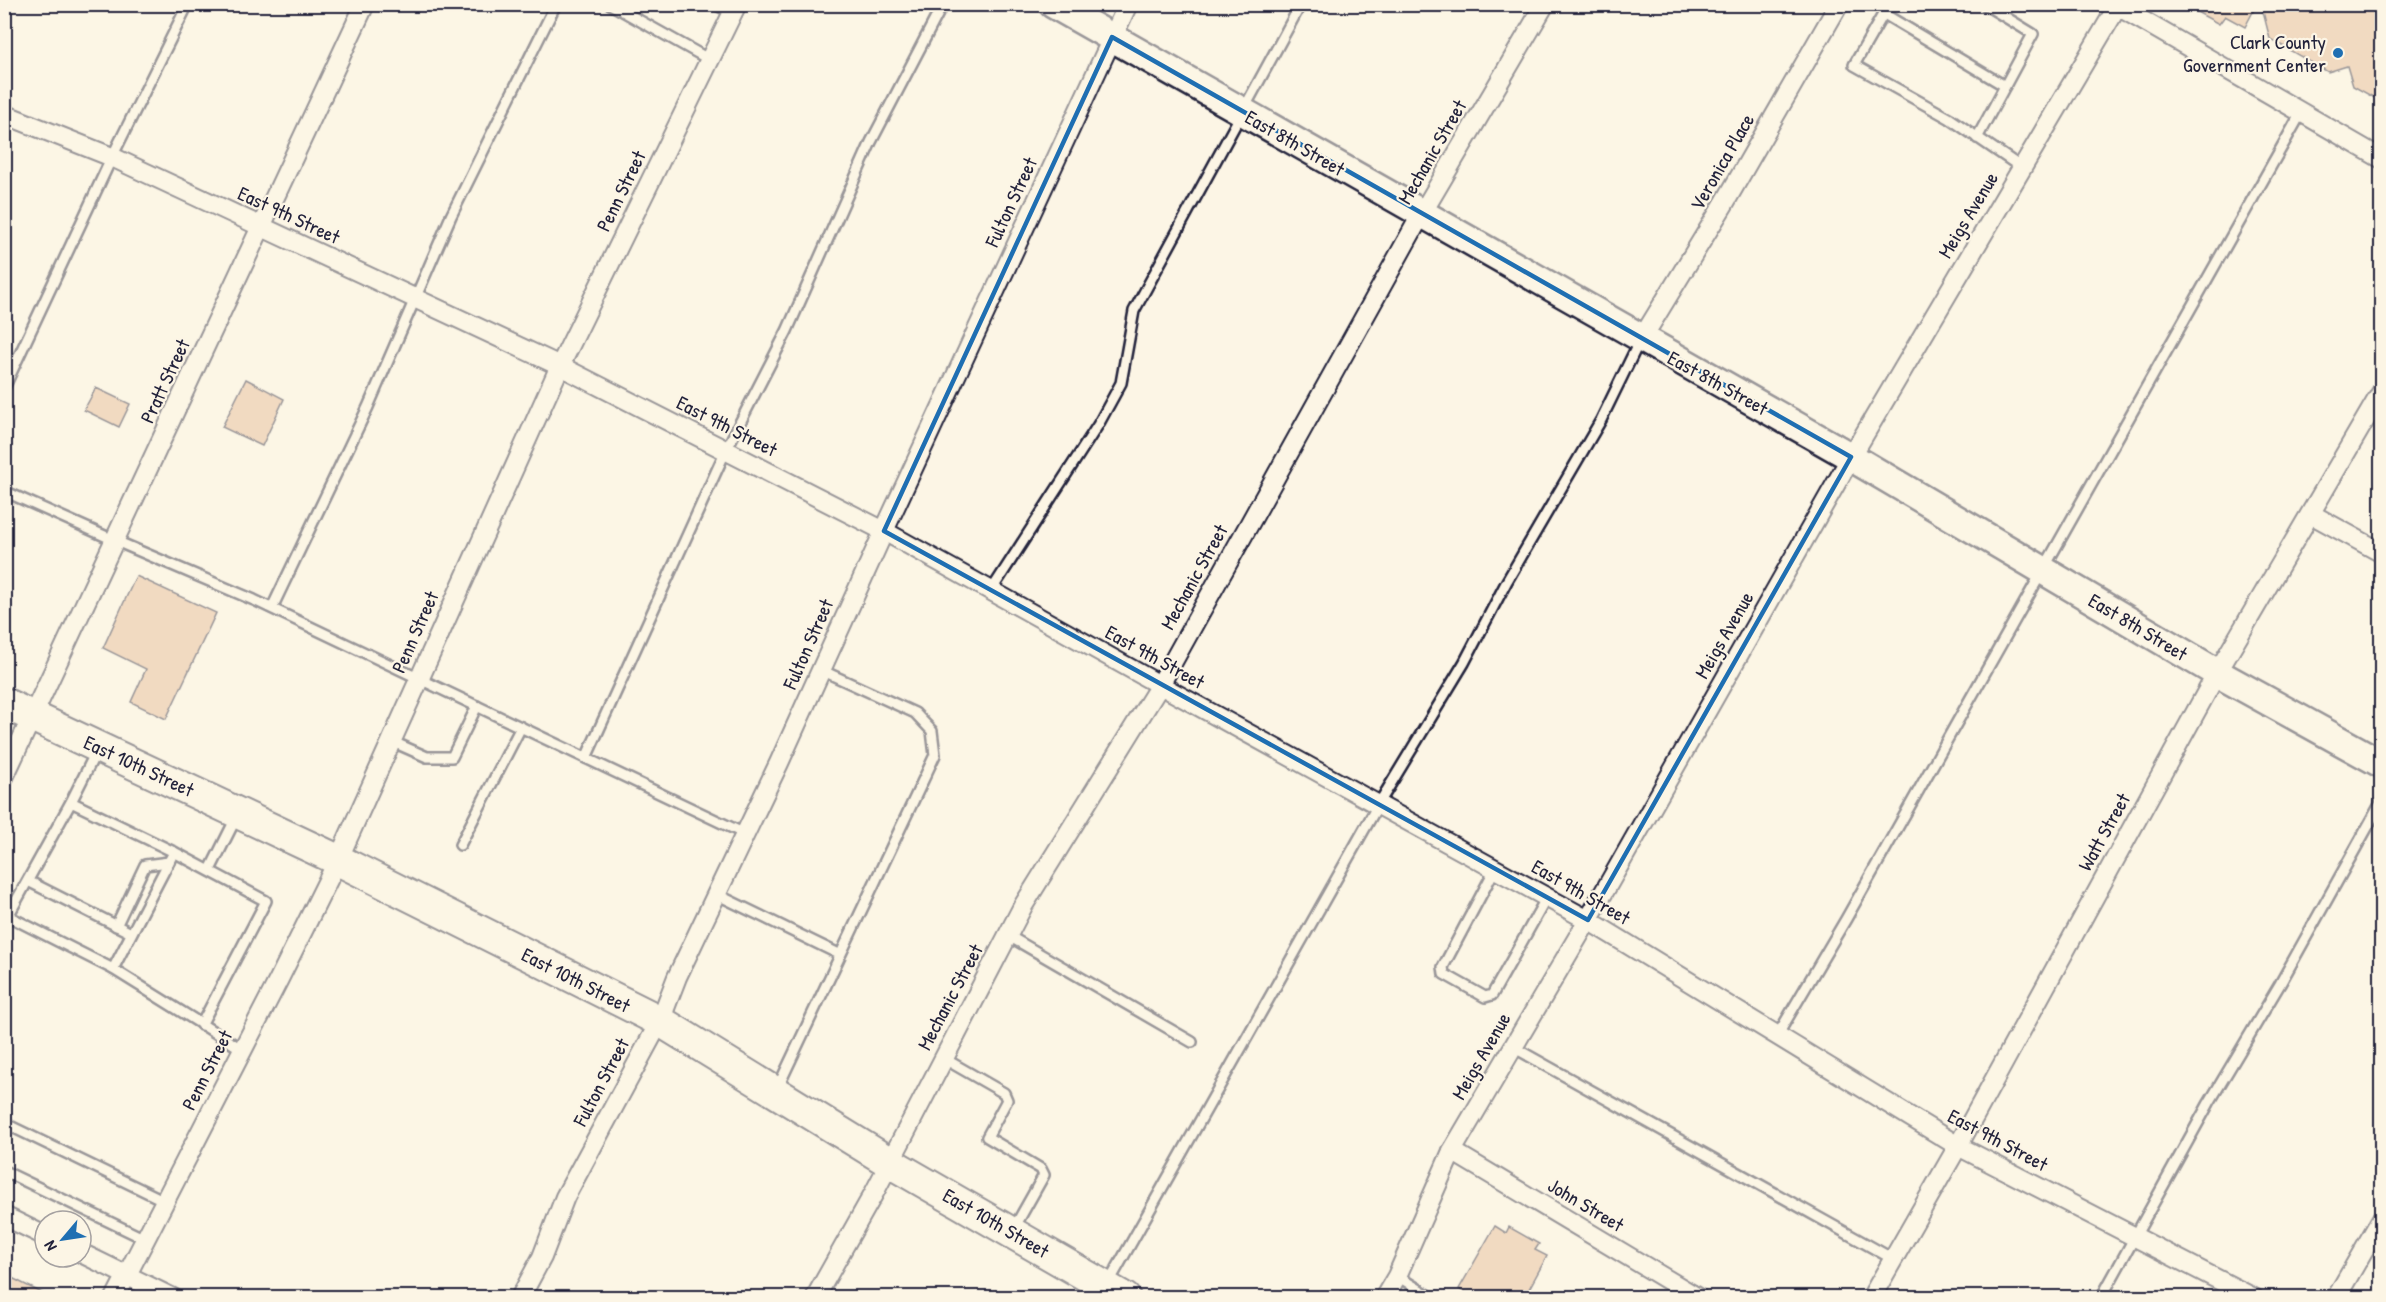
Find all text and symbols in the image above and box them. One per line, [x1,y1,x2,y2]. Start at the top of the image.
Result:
place label: Clark County Government Center [2183,28,2326,78]
marker: Clark County Government Center [2331,46,2345,60]
street label: Mechanic Street [1391,94,1473,209]
street label: East 8th Street [1240,103,1351,183]
street label: Veronica Place [1683,109,1760,215]
street label: Penn Street [589,145,652,236]
street label: Fulton Street [978,152,1044,252]
street label: Meigs Avenue [1931,167,2004,263]
street label: East 9th Street [234,179,346,250]
street label: Pratt Street [133,333,196,427]
street label: East 8th Street [1663,344,1774,422]
street label: East 9th Street [672,389,783,463]
street label: Mechanic Street [1154,518,1234,634]
street label: Penn Street [385,586,445,677]
street label: Meigs Avenue [1688,586,1759,683]
street label: East 8th Street [2084,586,2194,667]
street label: Fulton Street [775,593,840,694]
street label: East 9th Street [1101,618,1211,695]
street label: East 10th Street [80,728,200,803]
street label: Watt Street [2071,787,2137,876]
street label: East 9th Street [1527,852,1636,931]
street label: Mechanic Street [910,938,989,1054]
street label: East 10th Street [517,941,636,1019]
street label: Meigs Avenue [1445,1007,1516,1104]
street label: Penn Street [175,1024,239,1115]
street label: Fulton Street [566,1032,636,1131]
street label: East 9th Street [1943,1102,2054,1178]
street label: John Street [1543,1171,1630,1238]
street label: East 10th Street [938,1181,1055,1264]
north arrow [33,1209,93,1269]
text: N [38,1237,62,1255]

